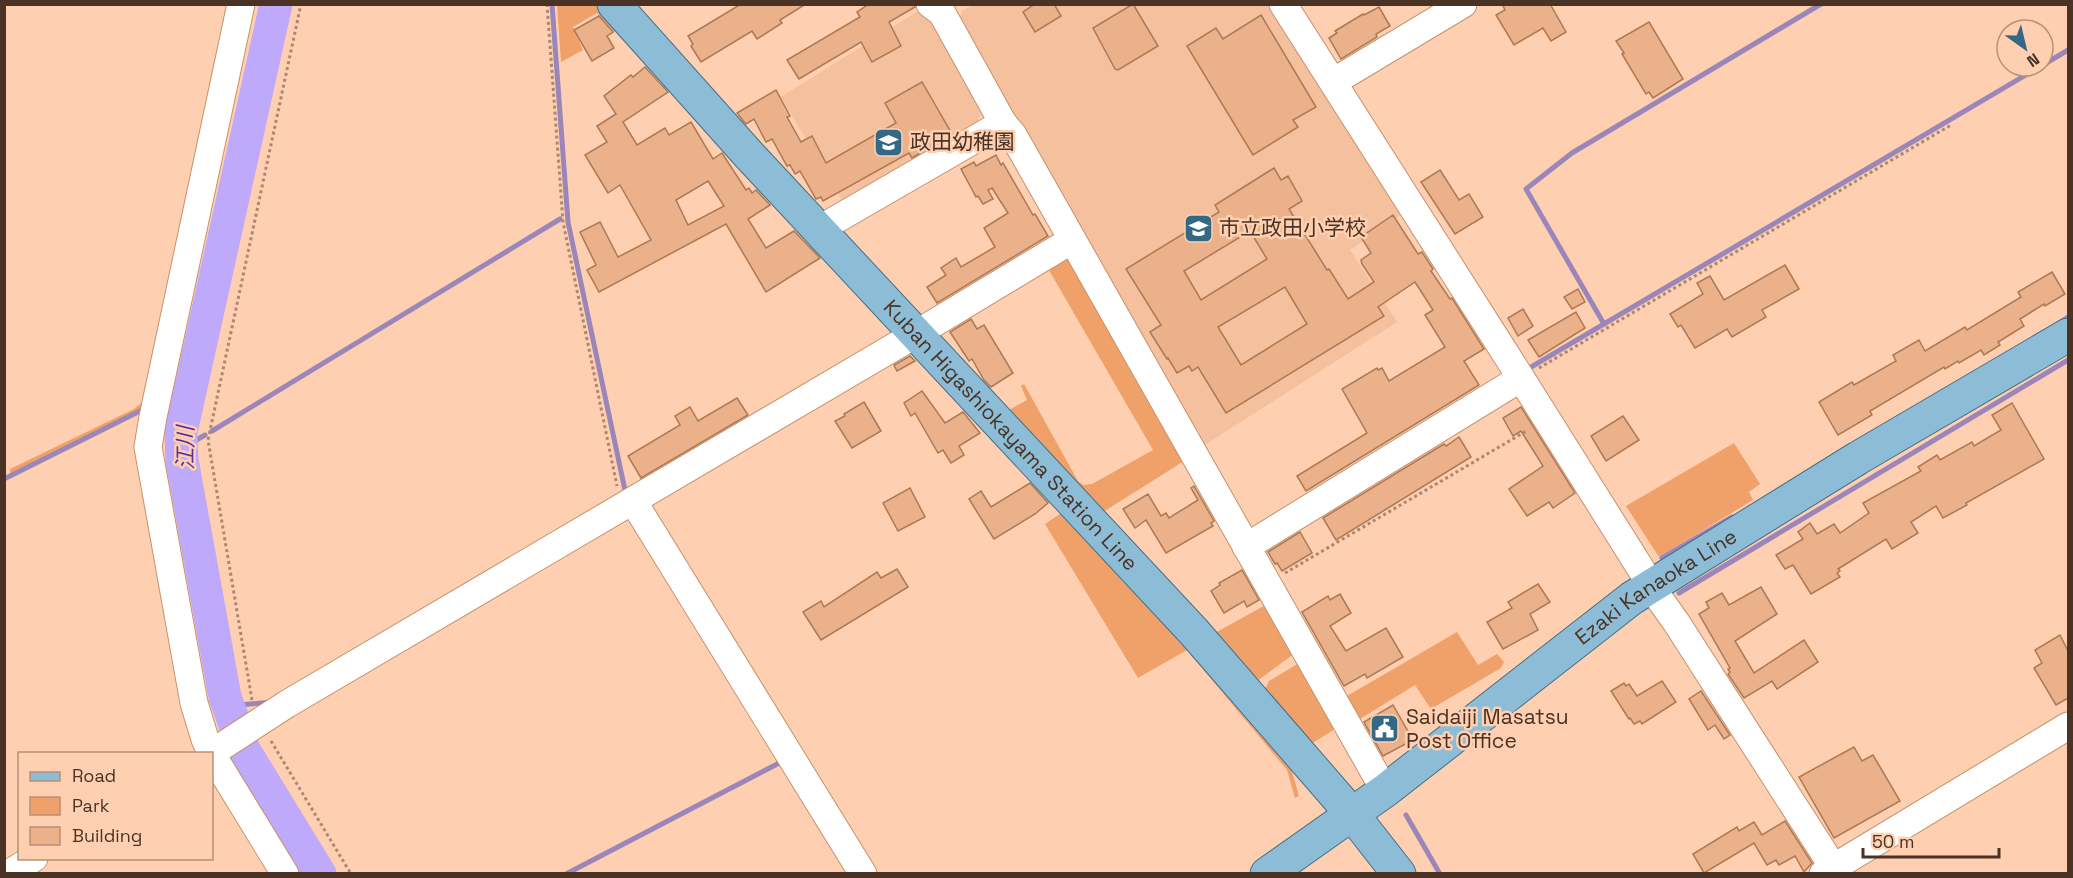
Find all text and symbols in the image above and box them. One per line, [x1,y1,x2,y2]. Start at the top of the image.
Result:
north arrow [1995,18,2055,78]
text: N [2023,48,2043,72]
school or university icon: 政田幼稚園 [873,126,905,158]
place label: 政田幼稚園 [910,128,1015,155]
school or university icon: 市立政田小学校 [1182,212,1214,244]
place label: 市立政田小学校 [1219,214,1366,241]
street label: Kuban Higashiokayama Station Line [878,294,1144,576]
water label: 江川 [171,424,199,470]
street label: Ezaki Kanaoka Line [1569,522,1742,650]
place label: Saidaiji Masatsu Post Office [1406,703,1569,754]
public building icon: Saidaiji Masatsu Post Office [1369,713,1401,745]
legend [18,752,213,860]
text: Road [72,764,116,787]
text: Park [72,794,110,817]
scale bar [1863,821,2000,859]
text: Building [72,824,142,847]
text: 50 m [1872,830,1914,853]

